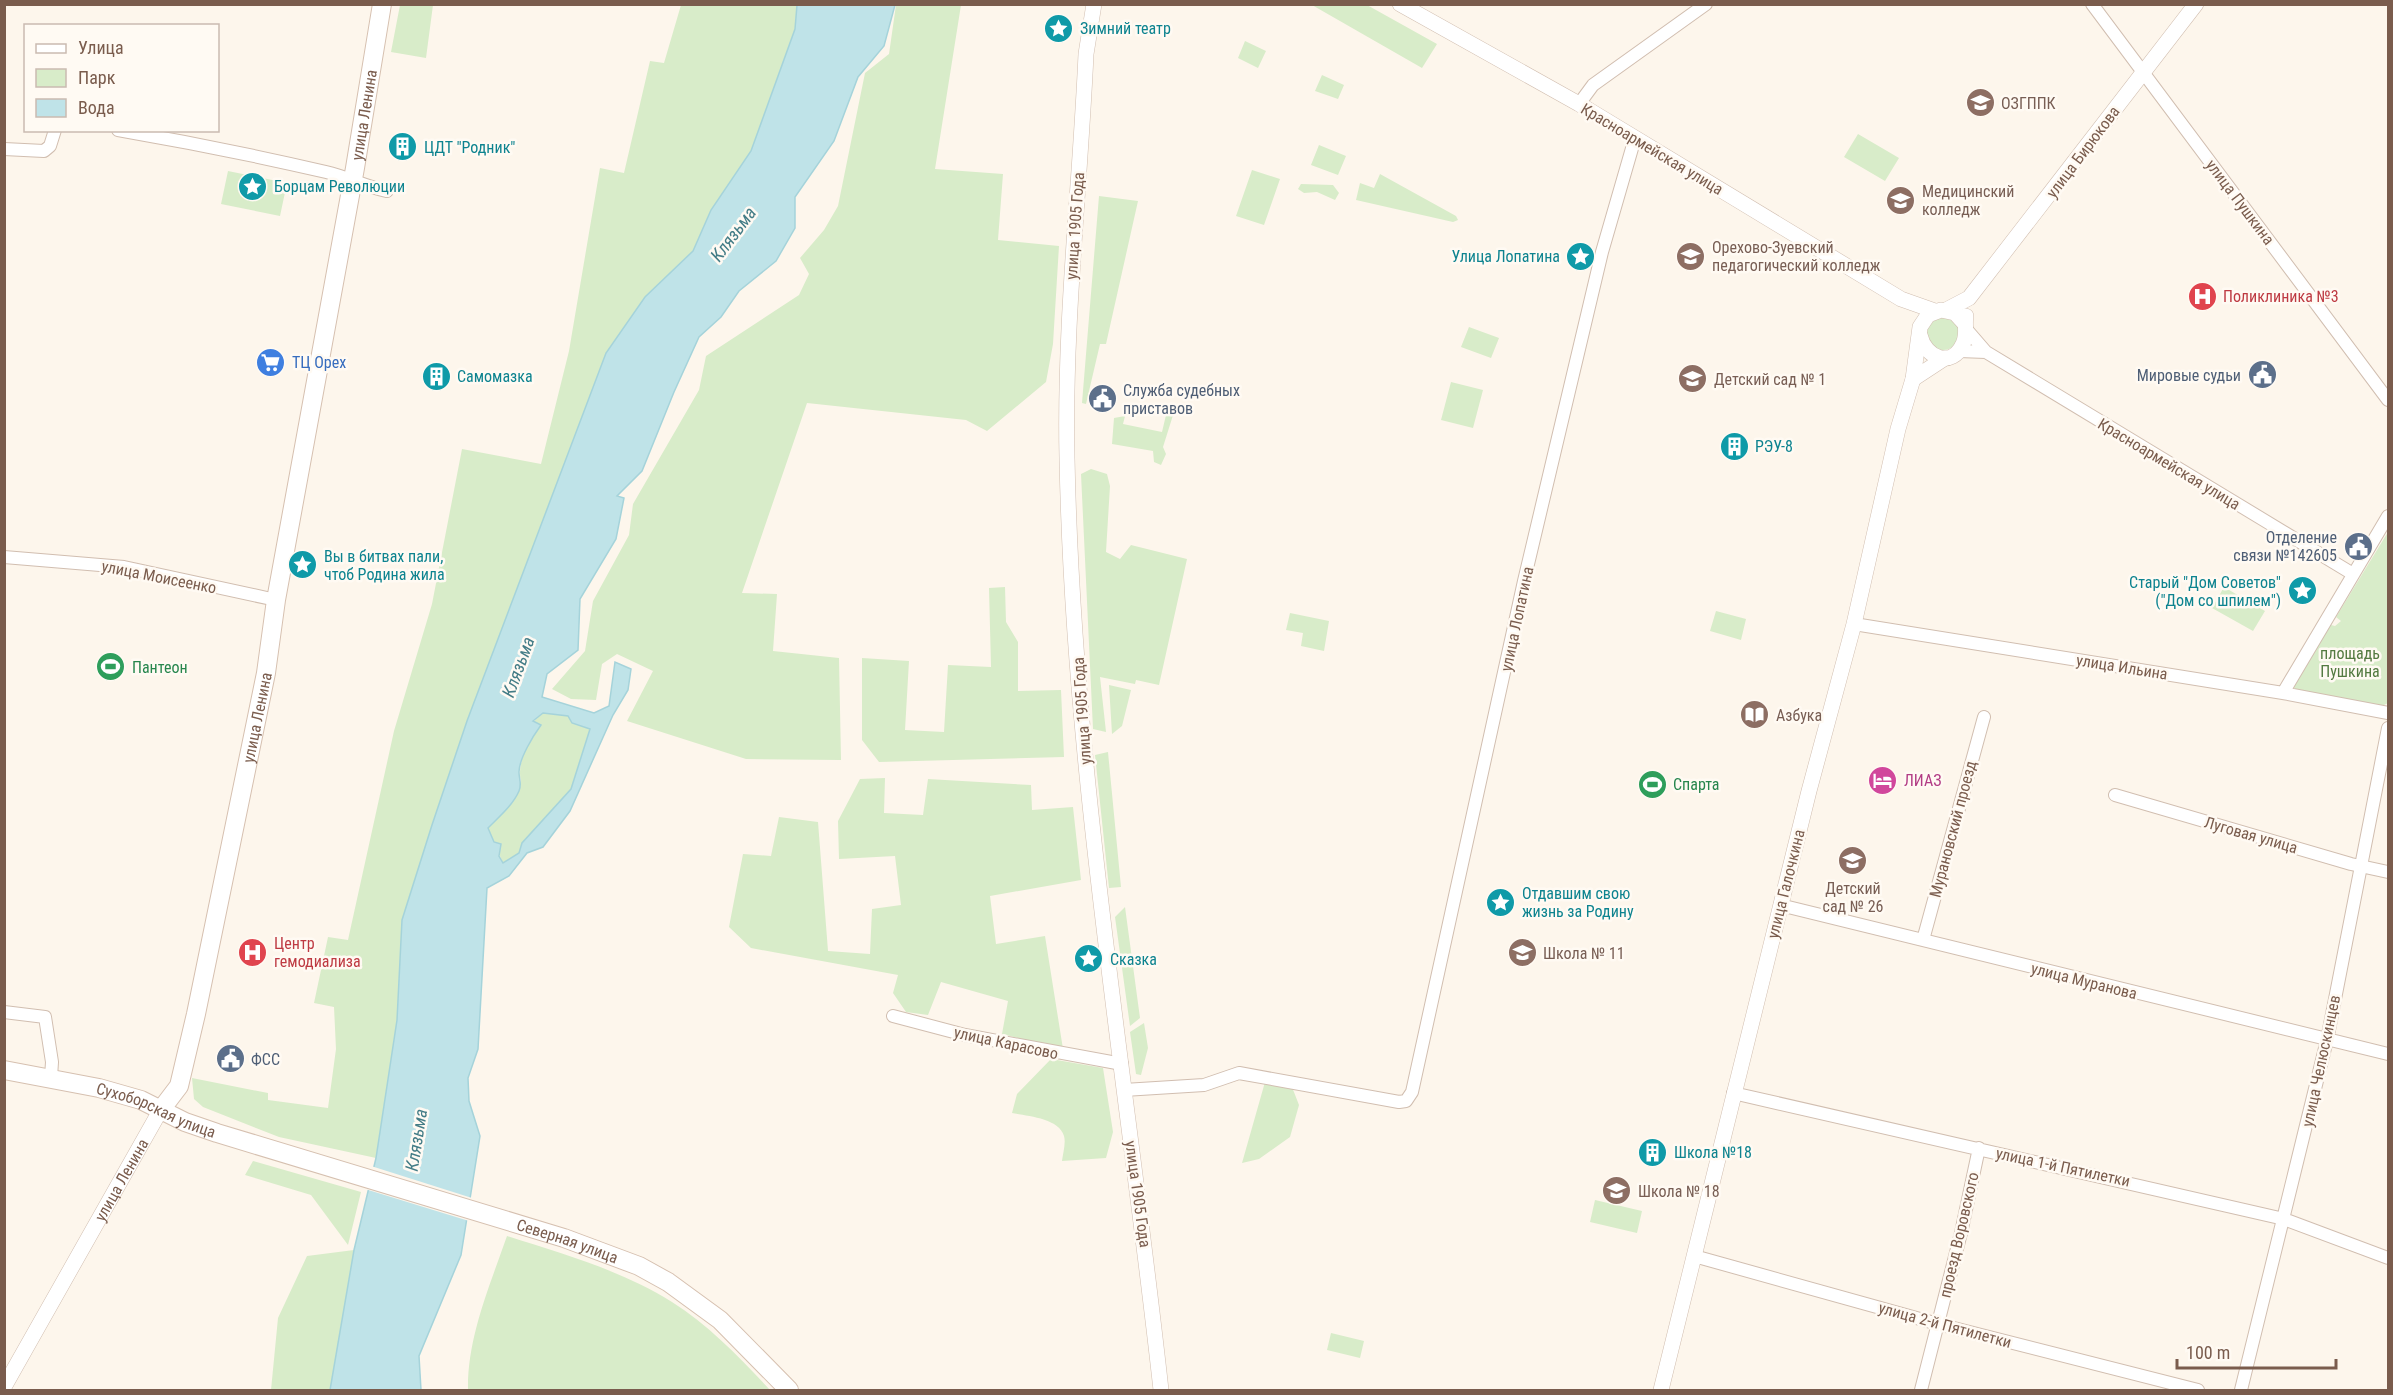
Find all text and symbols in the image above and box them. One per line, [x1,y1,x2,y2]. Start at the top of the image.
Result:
place icon: Зимний театр [1043,12,1075,44]
place label: Зимний театр [1080,19,1171,38]
legend [24,24,219,132]
text: Улица [78,37,124,58]
text: Парк [78,67,116,88]
street label: улица Ленина [347,68,381,162]
school or university icon: ОЗГППК [1964,87,1996,119]
place label: ОЗГППК [2001,94,2056,113]
text: Вода [78,97,115,118]
street label: Красноармейская улица [1578,99,1726,199]
street label: улица Бирюкова [2042,102,2124,202]
building icon: ЦДТ "Родник" [387,131,419,163]
place label: ЦДТ "Родник" [424,138,515,157]
street label: улица Пушкина [2202,156,2278,248]
place icon: Борцам Революции [237,170,269,202]
street label: улица 1905 Года [1062,172,1088,280]
place label: Борцам Революции [274,177,405,196]
place label: Медицинский колледж [1922,182,2014,219]
school or university icon: Медицинский колледж [1885,184,1917,216]
water label: Клязьма [706,203,760,265]
place label: Орехово-Зуевский педагогический колледж [1712,238,1881,275]
place icon: Улица Лопатина [1565,240,1597,272]
school or university icon: Орехово-Зуевский педагогический колледж [1675,240,1707,272]
place label: Улица Лопатина [1451,247,1560,266]
hospital icon: Поликлиника №3 [2186,280,2218,312]
place label: Поликлиника №3 [2223,287,2339,306]
supermarket icon: ТЦ Орех [255,346,287,378]
place label: ТЦ Орех [292,353,346,372]
public building icon: Мировые судьи [2246,359,2278,391]
building icon: Самомазка [420,360,452,392]
school or university icon: Детский сад № 1 [1677,363,1709,395]
place label: Мировые судьи [2137,366,2241,385]
place label: Самомазка [457,367,533,386]
place label: Детский сад № 1 [1714,370,1826,389]
place label: Служба судебных приставов [1123,381,1240,418]
public building icon: Служба судебных приставов [1086,383,1118,415]
street label: Красноармейская улица [2095,414,2243,514]
building icon: РЭУ-8 [1718,430,1750,462]
place label: РЭУ-8 [1755,437,1793,456]
place label: Отделение связи №142605 [2233,528,2337,565]
public building icon: Отделение связи №142605 [2342,530,2374,562]
place label: Вы в битвах пали, чтоб Родина жила [324,547,445,584]
place icon: Вы в битвах пали, чтоб Родина жила [287,549,319,581]
street label: улица Моисеенко [100,557,218,597]
street label: улица Лопатина [1497,565,1537,673]
place label: Старый "Дом Советов" ("Дом со шпилем") [2129,573,2281,610]
place icon: Старый "Дом Советов" ("Дом со шпилем") [2286,575,2318,607]
water label: Клязьма [497,634,539,700]
park label: площадь Пушкина [2320,644,2380,681]
street label: улица Ильина [2075,650,2169,684]
sports icon: Пантеон [95,651,127,683]
street label: улица 1905 Года [1069,657,1095,765]
place label: Пантеон [132,658,188,677]
street label: улица Ленина [238,671,275,764]
library icon: Азбука [1739,699,1771,731]
place label: Азбука [1776,706,1822,725]
street label: Мурановский проезд [1926,758,1981,899]
hotel icon: ЛИАЗ [1867,764,1899,796]
sports icon: Спарта [1636,768,1668,800]
place label: ЛИАЗ [1904,771,1941,790]
place label: Спарта [1673,775,1720,794]
street label: Луговая улица [2202,813,2300,857]
street label: улица Галочкина [1763,828,1809,940]
school or university icon: Детский сад № 26 [1837,844,1869,876]
place label: Детский сад № 26 [1823,879,1884,916]
place label: Отдавшим свою жизнь за Родину [1522,884,1634,921]
place icon: Отдавшим свою жизнь за Родину [1485,886,1517,918]
place label: Центр гемодиализа [274,934,361,971]
hospital icon: Центр гемодиализа [237,936,269,968]
school or university icon: Школа № 11 [1506,937,1538,969]
place icon: Сказка [1073,943,1105,975]
place label: Школа № 11 [1543,944,1625,963]
place label: Сказка [1110,950,1157,969]
street label: улица Муранова [2029,959,2139,1003]
street label: улица Челюскинцев [2298,993,2344,1129]
street label: улица Карасово [952,1023,1060,1063]
public building icon: ФСС [214,1043,246,1075]
place label: ФСС [251,1050,280,1069]
street label: Сухоборская улица [94,1078,218,1141]
water label: Клязьма [401,1107,431,1173]
street label: улица Ленина [90,1135,152,1224]
building icon: Школа №18 [1637,1136,1669,1168]
street label: улица 1905 Года [1121,1139,1155,1249]
place label: Школа №18 [1674,1143,1752,1162]
street label: улица 1-й Пятилетки [1994,1143,2132,1191]
street label: проезд Воровского [1935,1170,1983,1300]
school or university icon: Школа № 18 [1601,1175,1633,1207]
place label: Школа № 18 [1638,1182,1720,1201]
street label: Северная улица [514,1215,621,1267]
street label: улица 2-й Пятилетки [1876,1298,2014,1352]
scale bar [2177,1332,2336,1370]
text: 100 m [2186,1342,2230,1363]

